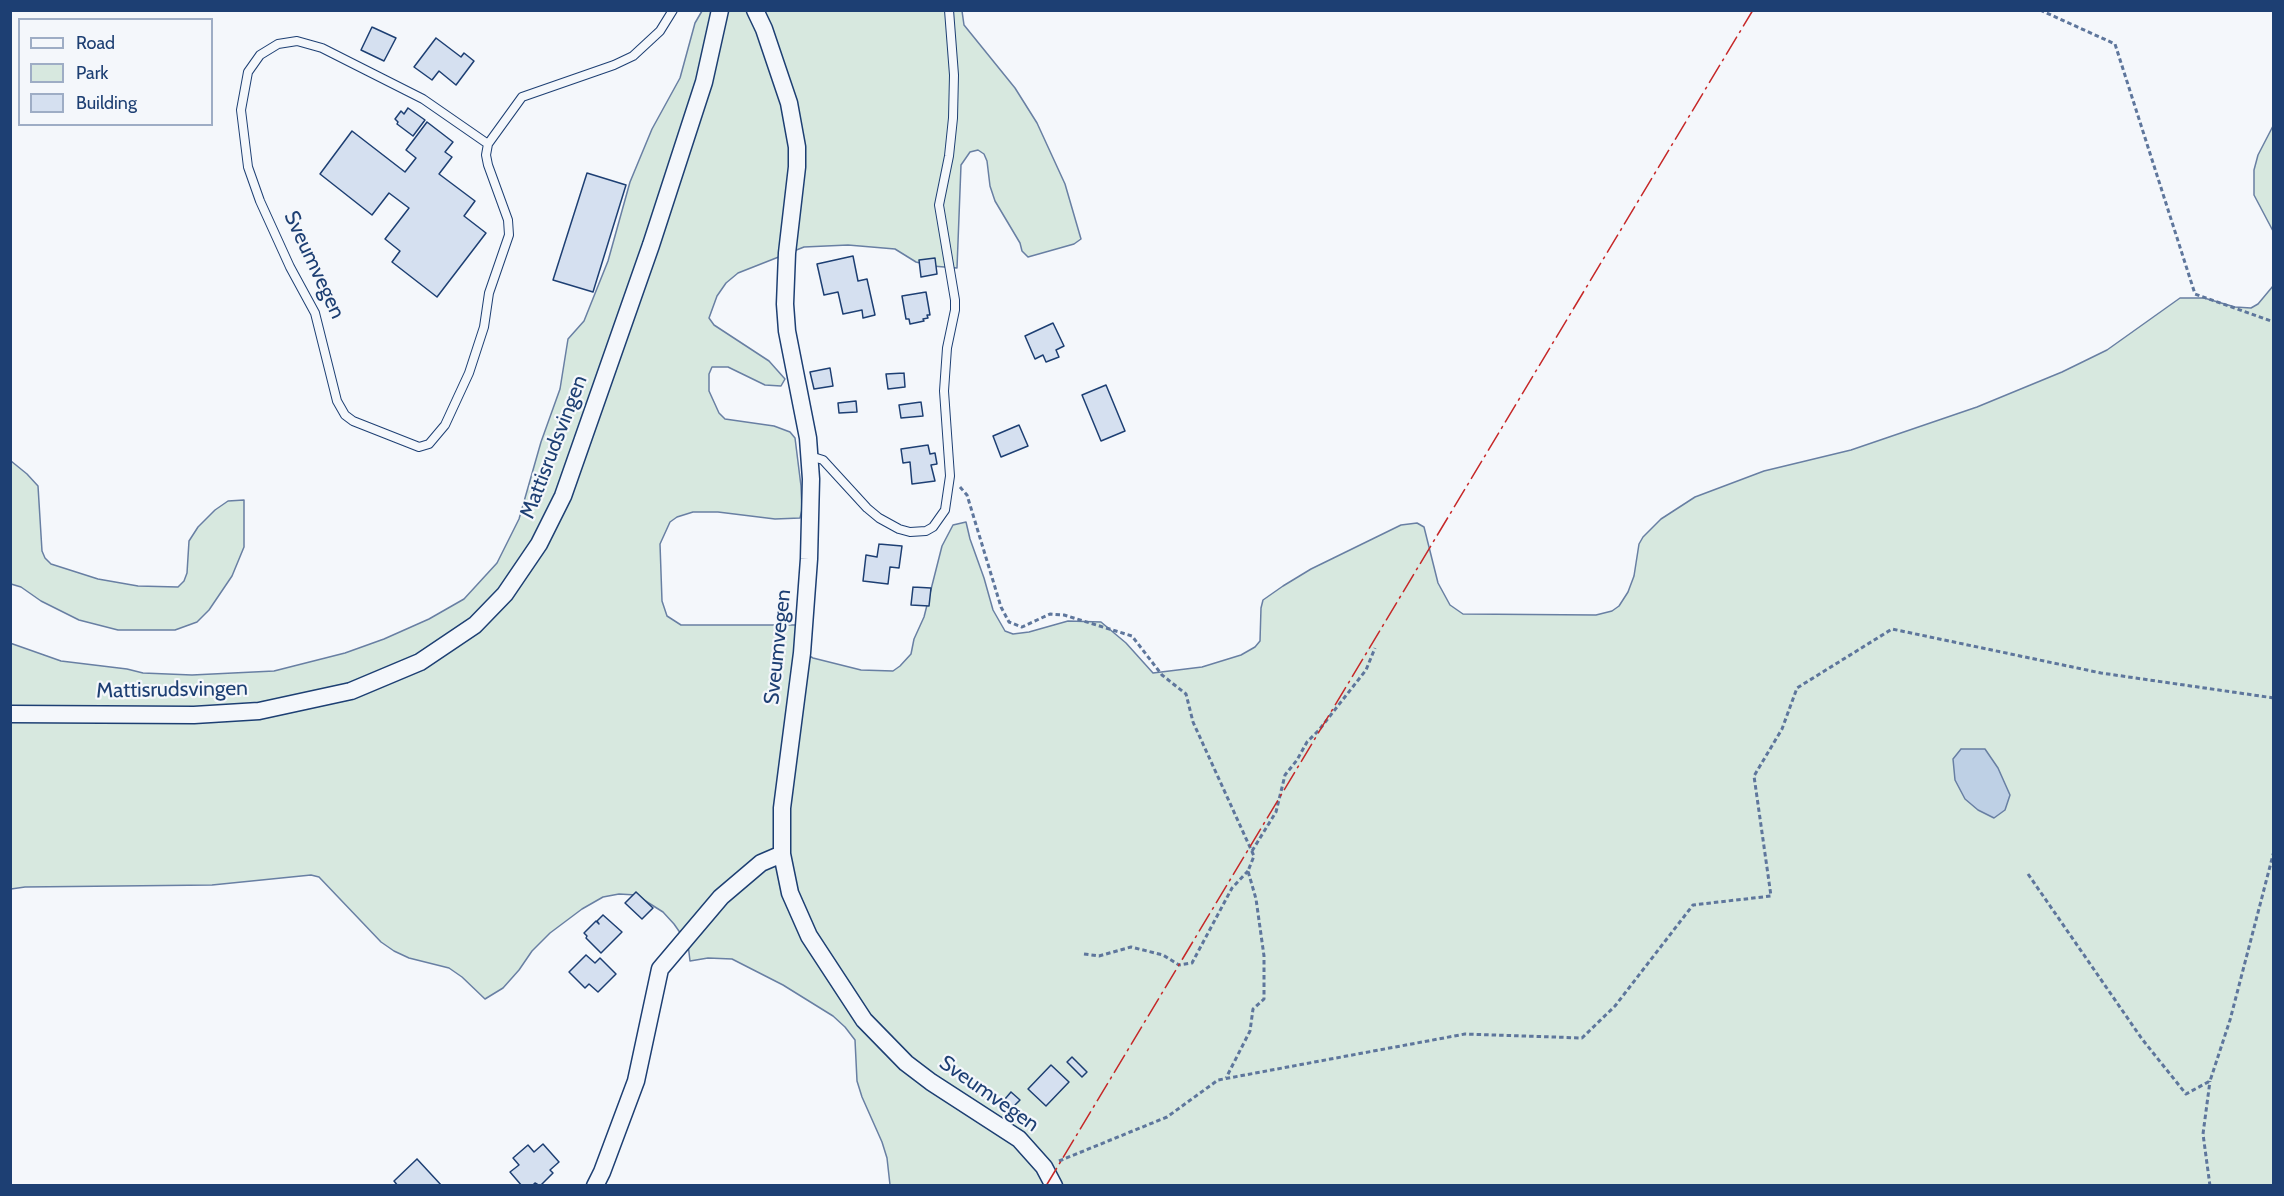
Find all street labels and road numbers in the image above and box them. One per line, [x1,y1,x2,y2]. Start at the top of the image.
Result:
street label: Sveumvegen [278,207,350,323]
street label: Mattisrudsvingen [515,372,593,522]
street label: Sveumvegen [759,588,797,706]
street label: Mattisrudsvingen [96,676,248,704]
street label: Sveumvegen [934,1050,1044,1138]

